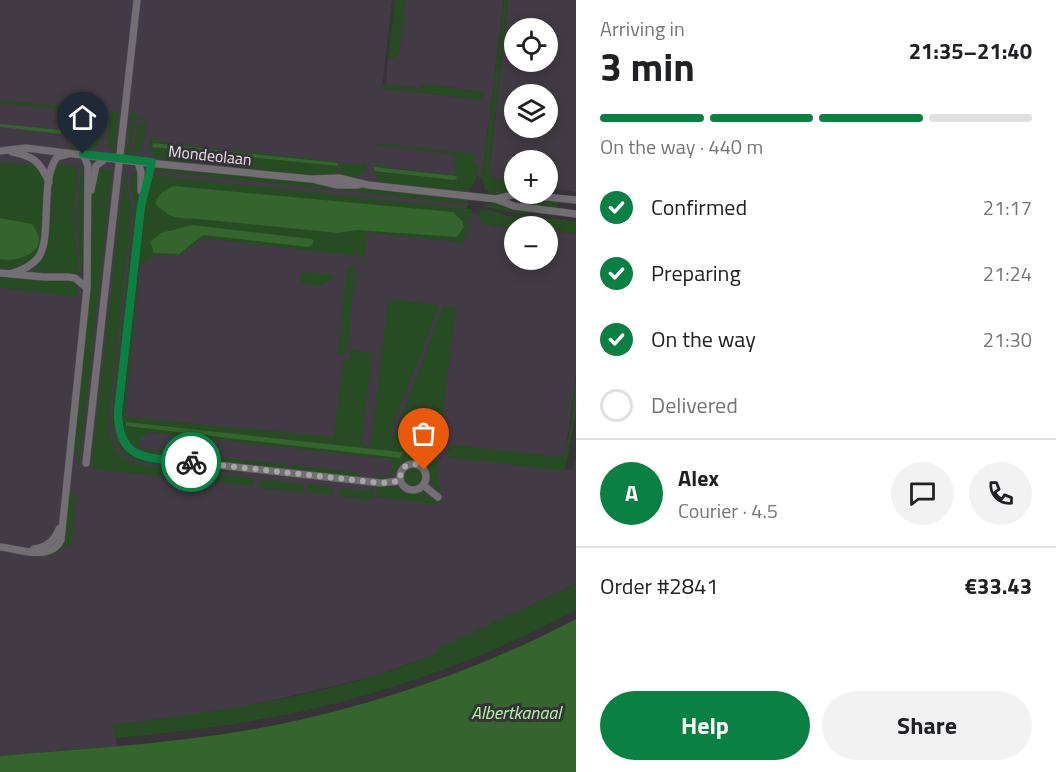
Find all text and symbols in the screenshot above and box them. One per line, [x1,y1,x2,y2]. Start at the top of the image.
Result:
text: Arriving in [600,13,685,44]
map controls [504,18,558,270]
button: locate [504,18,558,72]
text: 21:35–21:40 [909,34,1032,68]
text: 3 min [600,37,695,96]
button: layers [504,84,558,138]
pin [57,92,108,154]
icon: home [66,101,99,134]
text: On the way · 440 m [600,131,763,162]
street label: Mondeolaan [167,139,253,171]
button: + [504,150,558,204]
text: Confirmed [651,190,747,224]
icon: check [600,191,633,224]
text: 21:17 [983,192,1032,223]
button: − [504,216,558,270]
text: Preparing [651,256,741,290]
icon: check [600,257,633,290]
text: 21:24 [983,258,1032,289]
text: On the way [651,322,756,356]
icon: check [600,323,633,356]
text: 21:30 [983,324,1032,355]
text: Delivered [651,388,738,422]
pin [398,408,449,470]
icon: bag [407,417,440,450]
courier [161,432,221,492]
icon: bike [175,446,208,479]
text: Alex [678,461,719,495]
button: chat [891,462,954,525]
button: phone [969,462,1032,525]
text: A [625,476,638,510]
text: Courier · 4.5 [678,495,778,526]
text: Order #2841 [600,569,719,603]
text: €33.43 [965,569,1032,603]
button: Help [600,691,810,760]
button: Share [822,691,1032,760]
water label: Albertkanaal [471,699,563,726]

